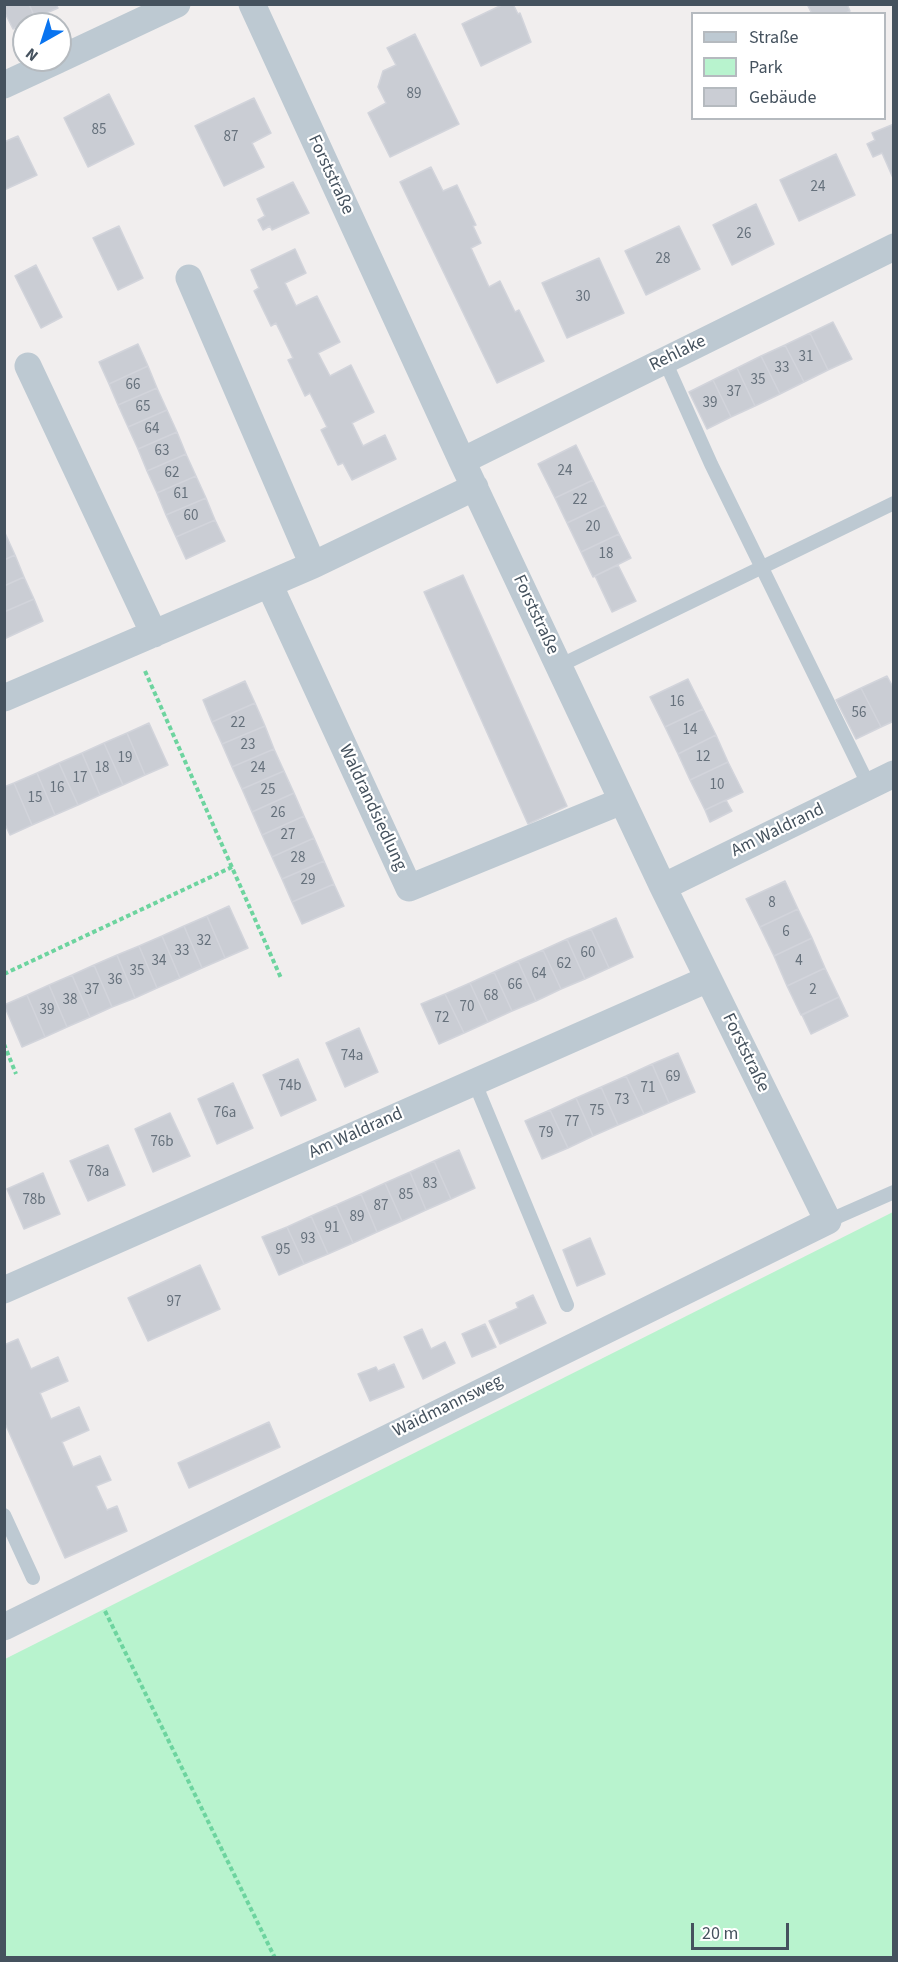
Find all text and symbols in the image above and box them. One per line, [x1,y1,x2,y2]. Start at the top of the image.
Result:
north arrow [12,12,72,72]
legend [691,12,886,120]
text: Straße [749,25,798,50]
text: N [21,43,43,66]
text: Park [749,55,783,80]
text: Gebäude [749,85,817,110]
house number: 89 [407,86,421,104]
house number: 85 [92,122,106,140]
house number: 87 [224,129,238,147]
street label: Forststraße [302,132,358,218]
house number: 24 [811,179,825,197]
house number: 26 [737,226,751,244]
house number: 28 [656,251,670,269]
house number: 30 [576,289,590,307]
street label: Rehlake [646,331,710,377]
house number: 31 [799,349,813,367]
house number: 33 [775,360,789,378]
house number: 35 [751,372,765,390]
house number: 66 [126,377,140,395]
house number: 37 [727,384,741,402]
house number: 39 [703,395,717,413]
house number: 65 [136,399,150,417]
house number: 64 [145,421,159,439]
house number: 63 [155,443,169,461]
house number: 24 [558,463,572,481]
house number: 62 [165,465,179,483]
house number: 61 [174,486,188,504]
house number: 22 [573,492,587,510]
house number: 60 [184,508,198,526]
house number: 20 [586,519,600,537]
house number: 18 [599,546,613,564]
street label: Forststraße [507,572,563,658]
house number: 16 [670,694,684,712]
house number: 56 [852,705,866,723]
house number: 22 [231,715,245,733]
house number: 14 [683,722,697,740]
house number: 23 [241,737,255,755]
street label: Waldrandsiedlung [333,742,411,874]
house number: 12 [696,749,710,767]
house number: 19 [118,750,132,768]
house number: 18 [95,760,109,778]
house number: 24 [251,760,265,778]
house number: 17 [73,770,87,788]
house number: 10 [710,777,724,795]
house number: 16 [50,780,64,798]
house number: 25 [261,782,275,800]
house number: 15 [28,790,42,808]
street label: Am Waldrand [728,799,828,863]
house number: 26 [271,805,285,823]
house number: 27 [281,827,295,845]
house number: 28 [291,850,305,868]
house number: 29 [301,872,315,890]
house number: 8 [768,895,776,913]
house number: 6 [782,924,790,942]
house number: 32 [197,933,211,951]
house number: 33 [175,943,189,961]
house number: 60 [581,945,595,963]
house number: 34 [152,953,166,971]
house number: 4 [795,953,803,971]
house number: 62 [557,956,571,974]
house number: 35 [130,963,144,981]
house number: 64 [532,966,546,984]
house number: 36 [108,972,122,990]
house number: 66 [508,977,522,995]
house number: 37 [85,982,99,1000]
house number: 2 [809,982,817,1000]
house number: 68 [484,988,498,1006]
house number: 38 [63,992,77,1010]
house number: 70 [460,999,474,1017]
house number: 39 [40,1002,54,1020]
house number: 72 [435,1010,449,1028]
street label: Forststraße [717,1010,773,1096]
house number: 74a [341,1048,363,1066]
house number: 69 [666,1069,680,1087]
house number: 74b [278,1078,302,1096]
house number: 71 [641,1080,655,1098]
house number: 73 [615,1092,629,1110]
house number: 75 [590,1103,604,1121]
street label: Am Waldrand [306,1104,406,1164]
house number: 76a [214,1105,236,1123]
house number: 77 [565,1114,579,1132]
house number: 79 [539,1125,553,1143]
house number: 76b [150,1134,174,1152]
house number: 78a [87,1164,109,1182]
house number: 83 [423,1176,437,1194]
house number: 85 [399,1187,413,1205]
house number: 78b [22,1192,46,1210]
house number: 87 [374,1198,388,1216]
house number: 89 [350,1209,364,1227]
house number: 91 [325,1220,339,1238]
house number: 93 [301,1231,315,1249]
house number: 95 [276,1242,290,1260]
house number: 97 [167,1294,181,1312]
street label: Waidmannsweg [390,1371,506,1443]
scale bar [694,1911,792,1949]
text: 20 m [702,1921,738,1946]

